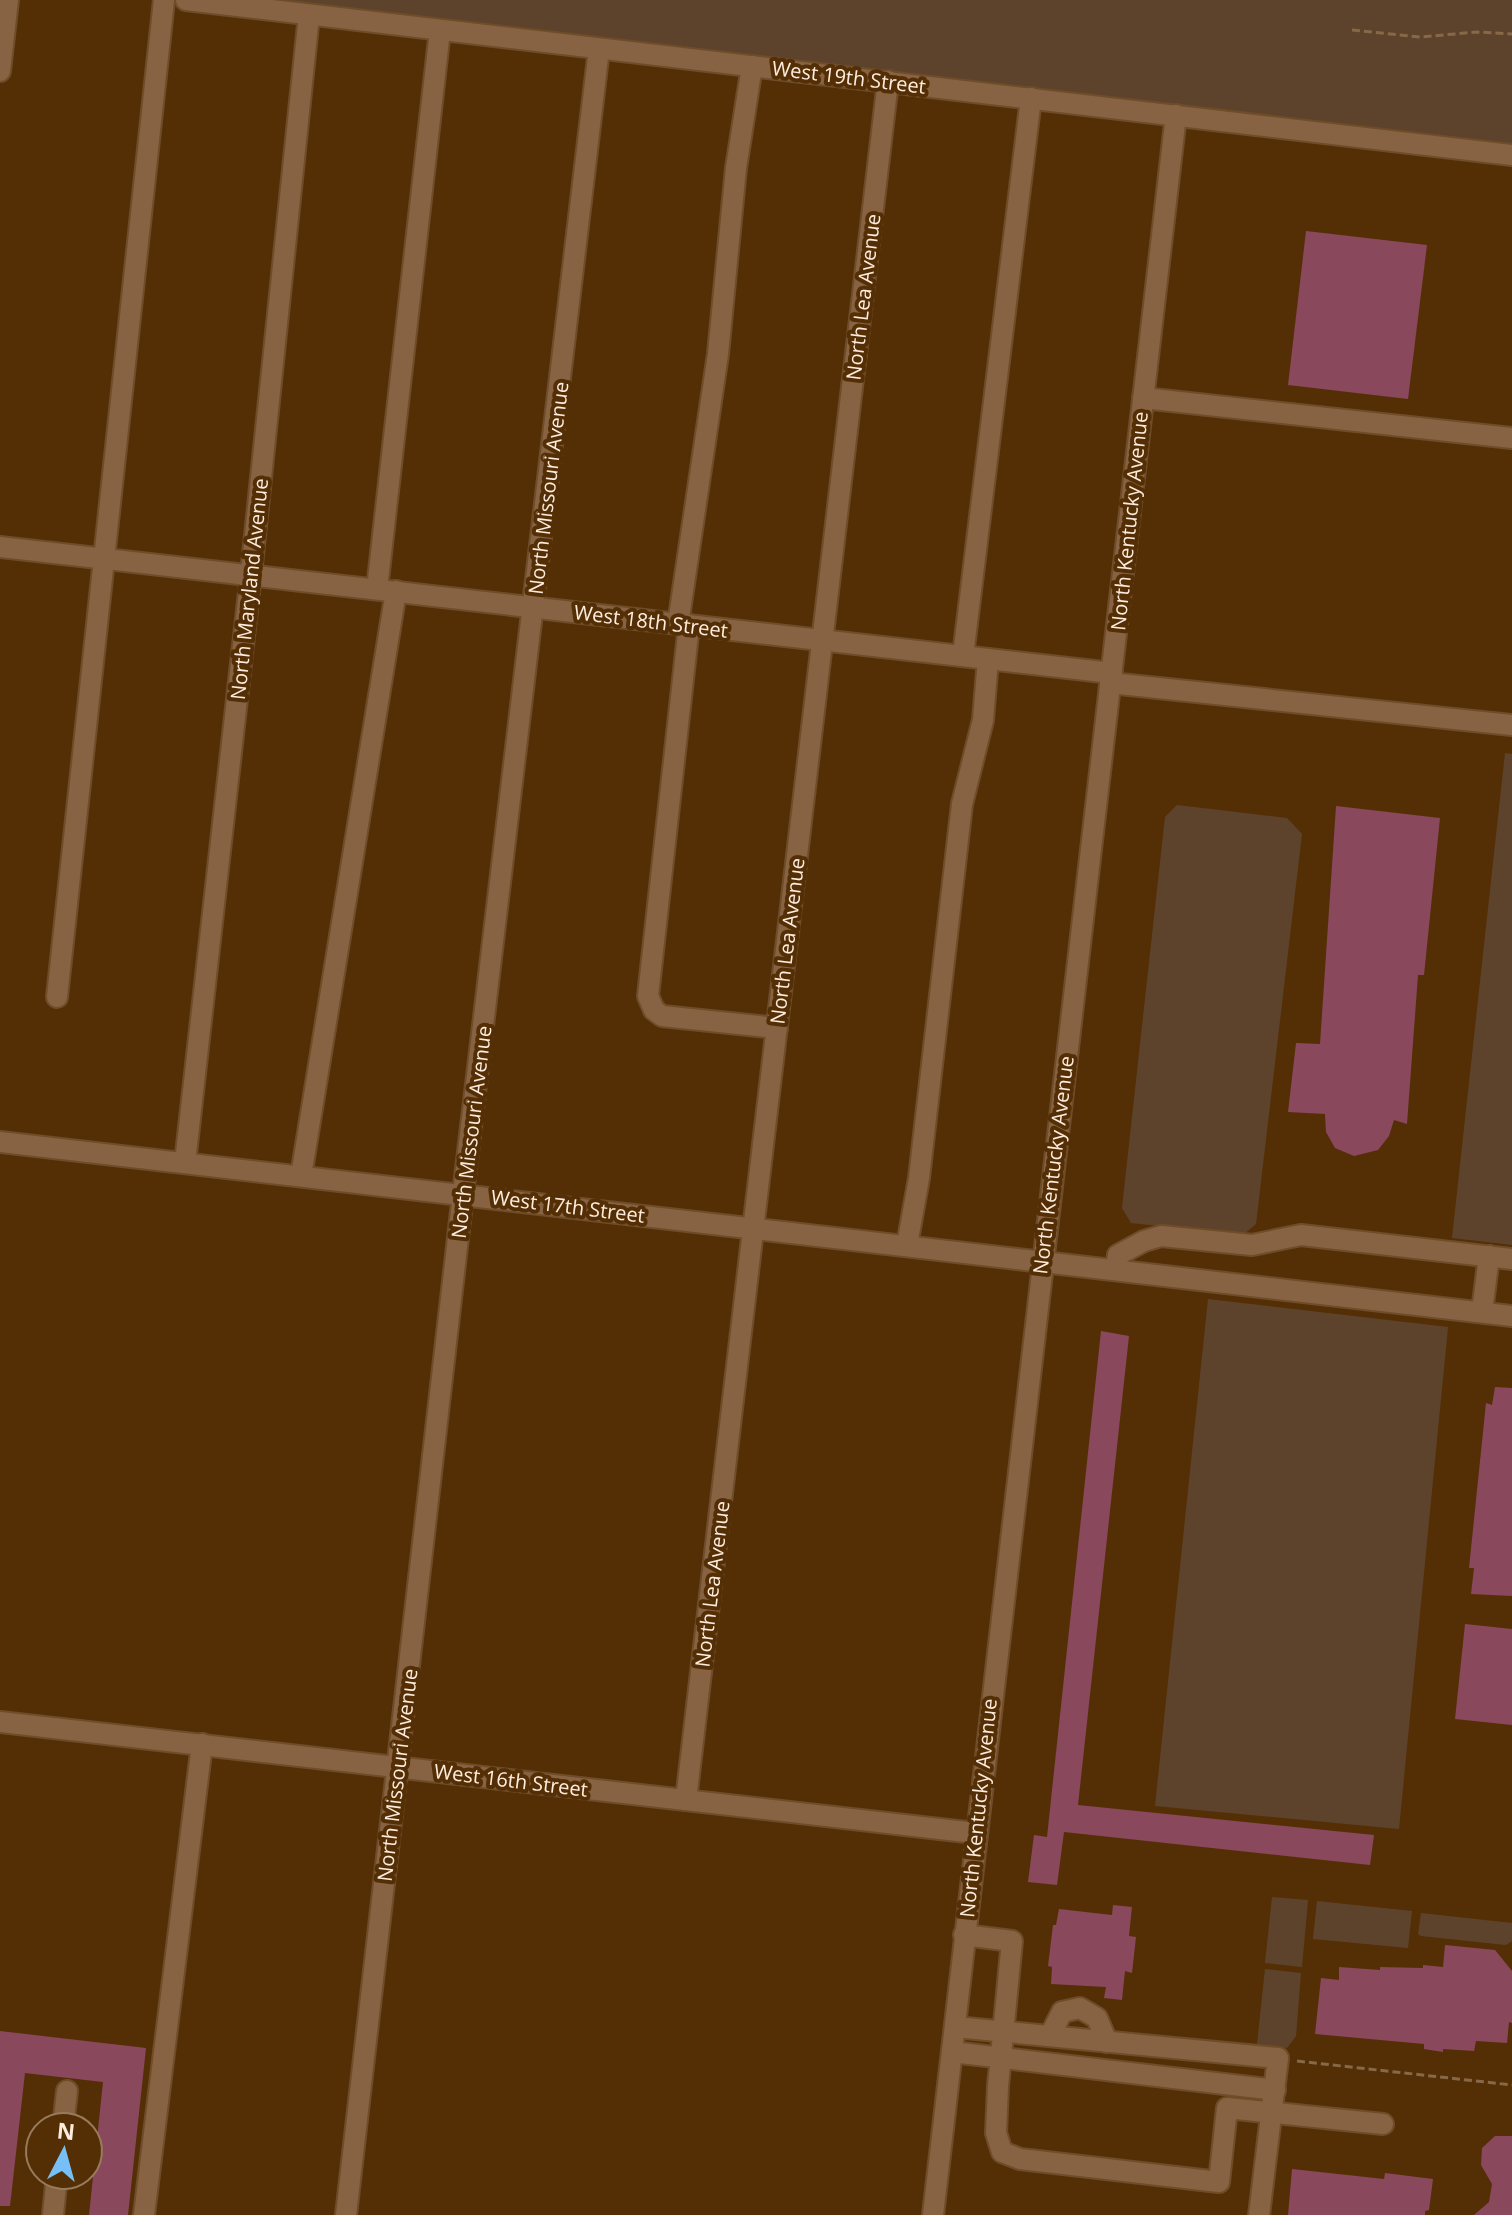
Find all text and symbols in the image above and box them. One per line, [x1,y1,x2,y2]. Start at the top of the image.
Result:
street label: West 19th Street [770,54,928,100]
street label: North Lea Avenue [839,212,887,382]
street label: North Missouri Avenue [522,380,574,596]
street label: North Kentucky Avenue [1104,410,1154,632]
street label: North Maryland Avenue [224,477,274,701]
street label: West 18th Street [572,598,730,644]
street label: North Lea Avenue [763,856,811,1026]
street label: North Missouri Avenue [445,1024,497,1240]
street label: North Kentucky Avenue [1026,1054,1080,1276]
street label: West 17th Street [489,1183,647,1229]
street label: North Lea Avenue [688,1499,736,1669]
street label: North Missouri Avenue [371,1667,423,1883]
street label: North Kentucky Avenue [953,1697,1003,1919]
street label: West 16th Street [432,1757,590,1803]
north arrow [24,2111,104,2191]
text: N [56,2114,77,2146]

